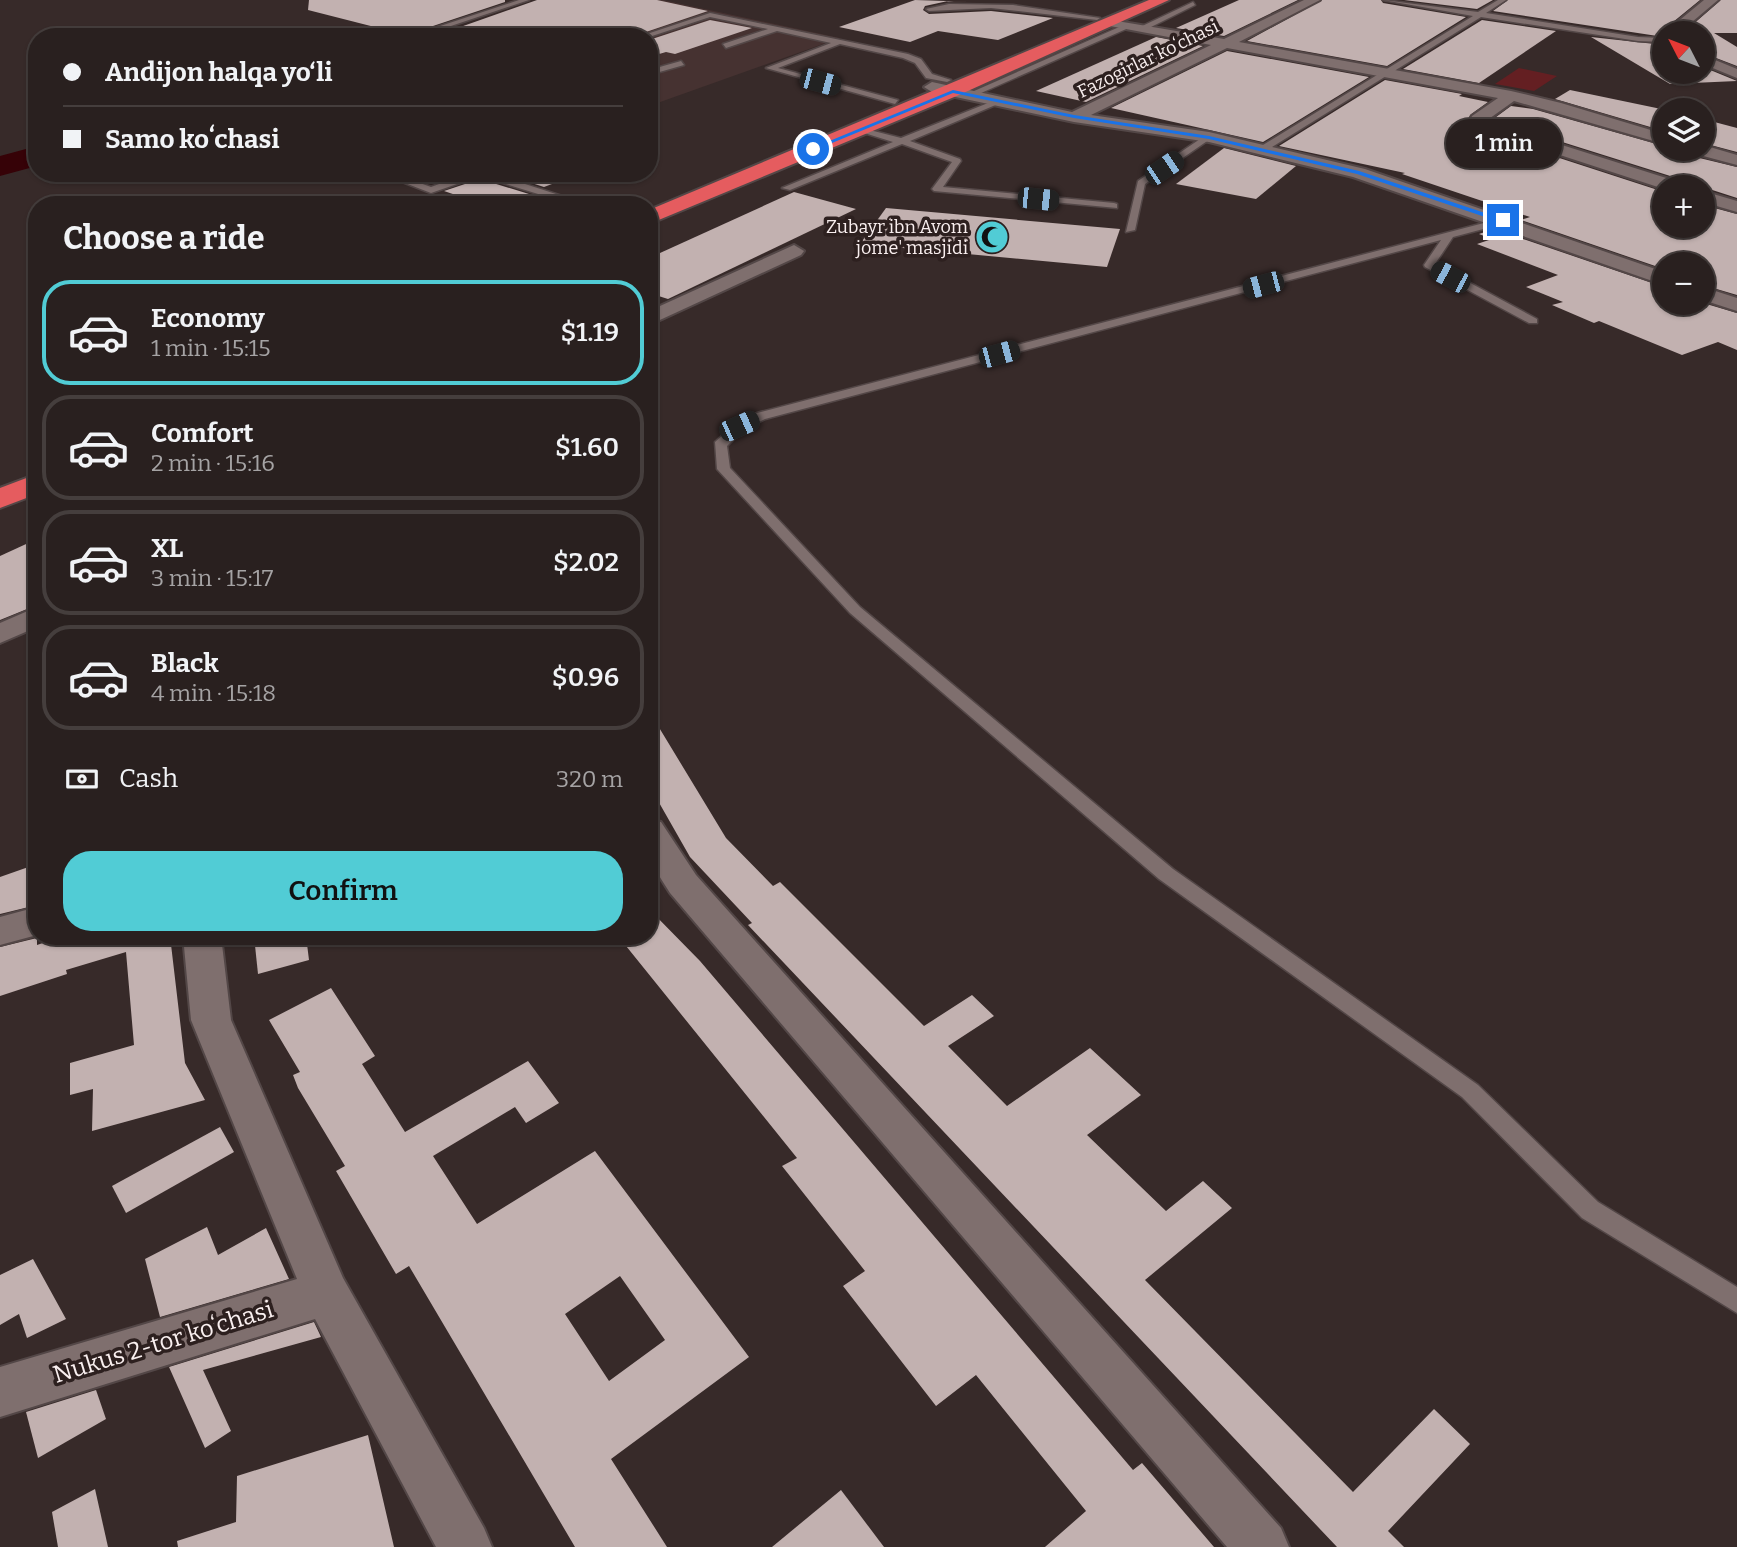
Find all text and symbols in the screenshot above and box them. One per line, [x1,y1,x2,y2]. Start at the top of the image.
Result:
street label: Fazogirlar koʻchasi [1074,15,1222,103]
north arrow [1652,21,1715,84]
map controls [1652,21,1715,315]
text: Andijon halqa yo‘li [105,57,332,88]
car [797,66,844,98]
button: layers [1652,98,1715,161]
callout: 1 min [1445,118,1561,168]
text: Samo koʻchasi [105,124,280,155]
text: 1 min [1475,129,1533,157]
route start [797,133,829,165]
car [1141,148,1188,188]
button: + [1652,175,1715,238]
car [1017,186,1060,212]
route end [1487,204,1519,236]
place label: Zubayr ibn Avom jome' masjidi [826,216,968,259]
mosque icon: Zubayr ibn Avom jome' masjidi [973,218,1011,256]
text: Choose a ride [63,219,264,257]
button: − [1652,252,1715,315]
car [1427,258,1474,296]
car [1240,269,1287,301]
icon: car [67,301,130,364]
text: Economy [151,303,265,334]
text: $1.19 [561,317,619,348]
text: 1 min · 15:15 [151,334,270,362]
car [976,338,1023,370]
car [716,408,763,444]
icon: car [67,416,130,479]
text: Comfort [151,418,254,449]
text: $1.60 [555,432,619,463]
text: 2 min · 15:16 [151,449,275,477]
icon: car [67,531,130,594]
text: XL [151,533,183,564]
text: $2.02 [553,547,619,578]
text: 3 min · 15:17 [151,564,273,592]
icon: car [67,646,130,709]
text: Black [151,648,219,679]
text: $0.96 [552,662,619,693]
text: 4 min · 15:18 [151,679,276,707]
icon: cash [63,760,101,798]
text: Cash [119,763,178,794]
text: 320 m [556,765,623,793]
button: Confirm [63,851,623,931]
street label: Nukus 2-tor koʻchasi [49,1295,277,1389]

